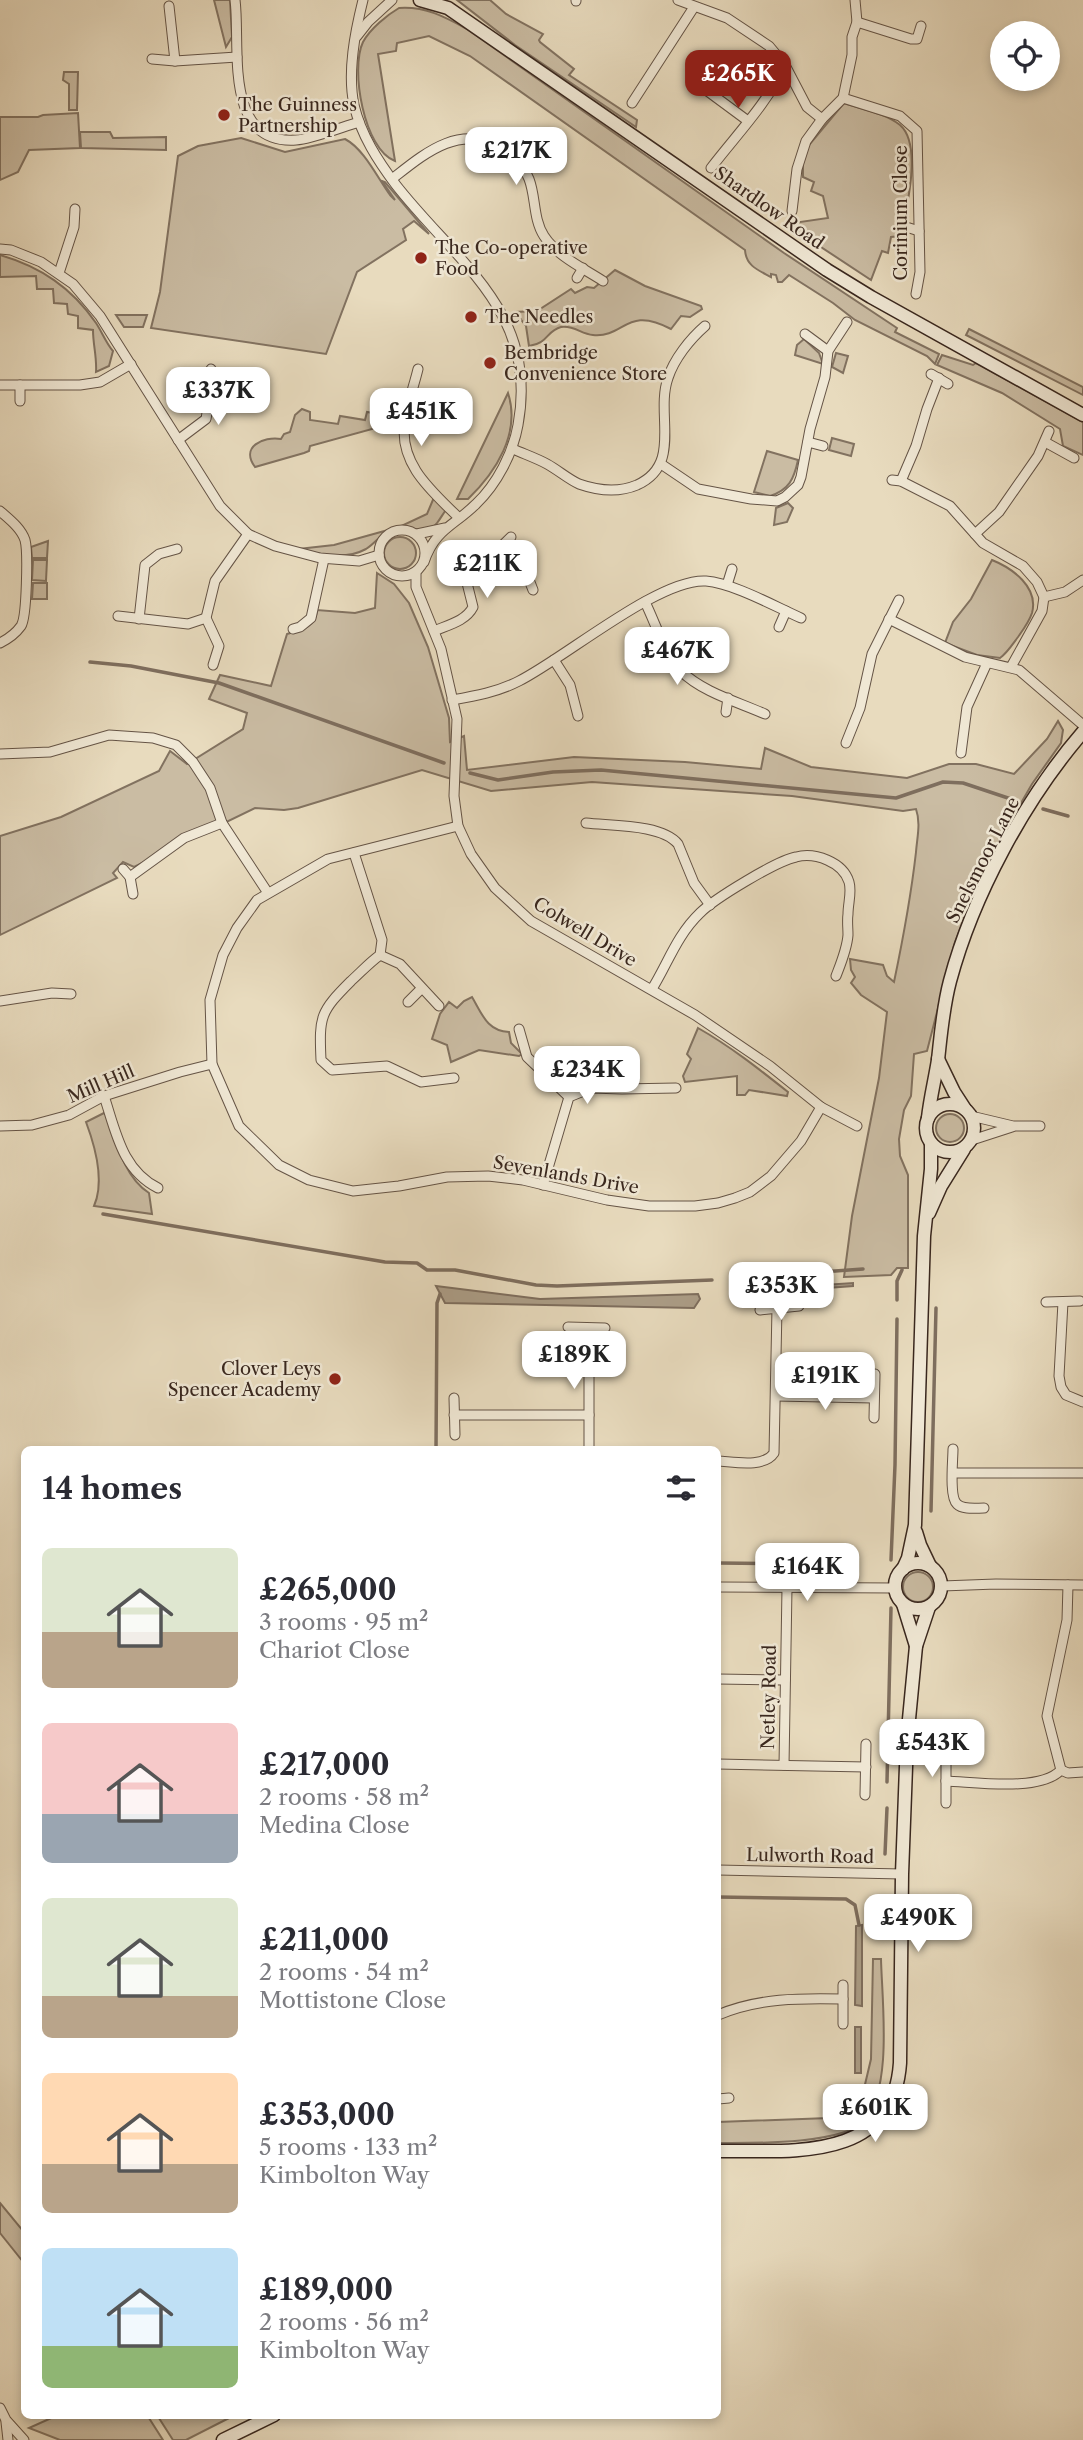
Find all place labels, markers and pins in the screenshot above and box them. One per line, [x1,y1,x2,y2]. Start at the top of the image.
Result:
pin: £265K [689,50,787,110]
place label: The Guinness Partnership [238,94,357,137]
marker: The Guinness Partnership [216,107,232,123]
pin: £217K [467,128,565,187]
place label: The Co-operative Food [435,237,588,280]
marker: The Co-operative Food [413,250,429,266]
place label: The Needles [485,306,593,328]
marker: The Needles [463,309,479,325]
place label: Bembridge Convenience Store [504,342,667,385]
marker: Bembridge Convenience Store [482,355,498,371]
pin: £337K [169,368,267,427]
pin: £451K [372,388,470,448]
pin: £211K [438,540,536,600]
pin: £467K [628,628,726,687]
pin: £234K [538,1046,636,1106]
pin: £353K [732,1262,830,1322]
pin: £189K [525,1332,623,1391]
pin: £191K [776,1352,874,1412]
place label: Clover Leys Spencer Academy [168,1358,322,1401]
marker: Clover Leys Spencer Academy [327,1371,343,1387]
pin: £164K [758,1544,856,1603]
pin: £543K [883,1720,981,1779]
pin: £490K [869,1895,967,1954]
pin: £601K [826,2084,924,2144]

